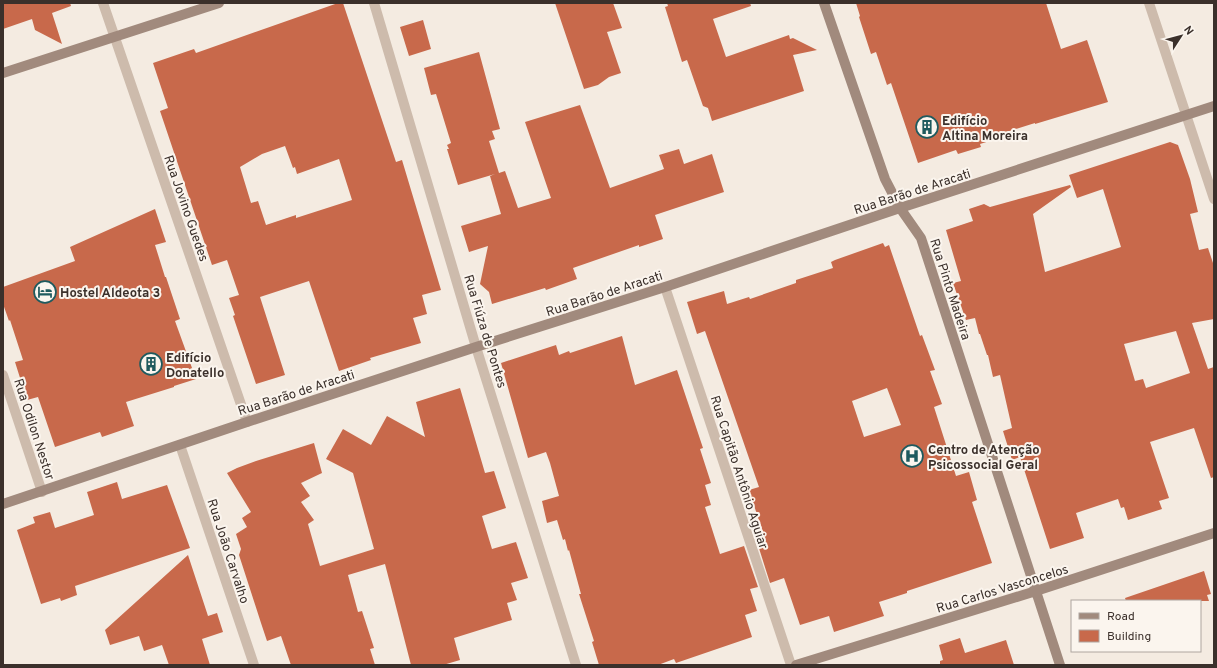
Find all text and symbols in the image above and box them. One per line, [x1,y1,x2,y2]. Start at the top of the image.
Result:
north arrow [1161,16,1201,56]
text: N [1180,23,1196,38]
building icon: Edifício Altina Moreira [914,114,940,140]
place label: Edifício Altina Moreira [942,114,1028,145]
street label: Rua Jovino Guedes [159,153,211,264]
street label: Rua Barão de Aracati [852,166,973,219]
street label: Rua Pinto Madeira [925,237,973,342]
street label: Rua Barão de Aracati [544,268,665,321]
street label: Rua Fiúza de Pontes [459,273,509,390]
hotel icon: Hostel Aldeota 3 [32,279,58,305]
place label: Hostel Aldeota 3 [60,286,160,302]
building icon: Edifício Donatello [138,351,164,377]
place label: Edifício Donatello [166,351,224,382]
street label: Rua Barão de Aracati [236,367,357,420]
street label: Rua Odilon Nestor [9,377,57,482]
street label: Rua Capitão Antônio Aguiar [706,394,770,551]
hospital icon: Centro de Atenção Psicossocial Geral [899,443,925,469]
place label: Centro de Atenção Psicossocial Geral [928,443,1040,474]
street label: Rua João Carvalho [203,497,252,606]
street label: Rua Carlos Vasconcelos [935,562,1071,618]
legend [1071,600,1201,652]
text: Road [1107,609,1135,625]
text: Building [1107,629,1151,645]

